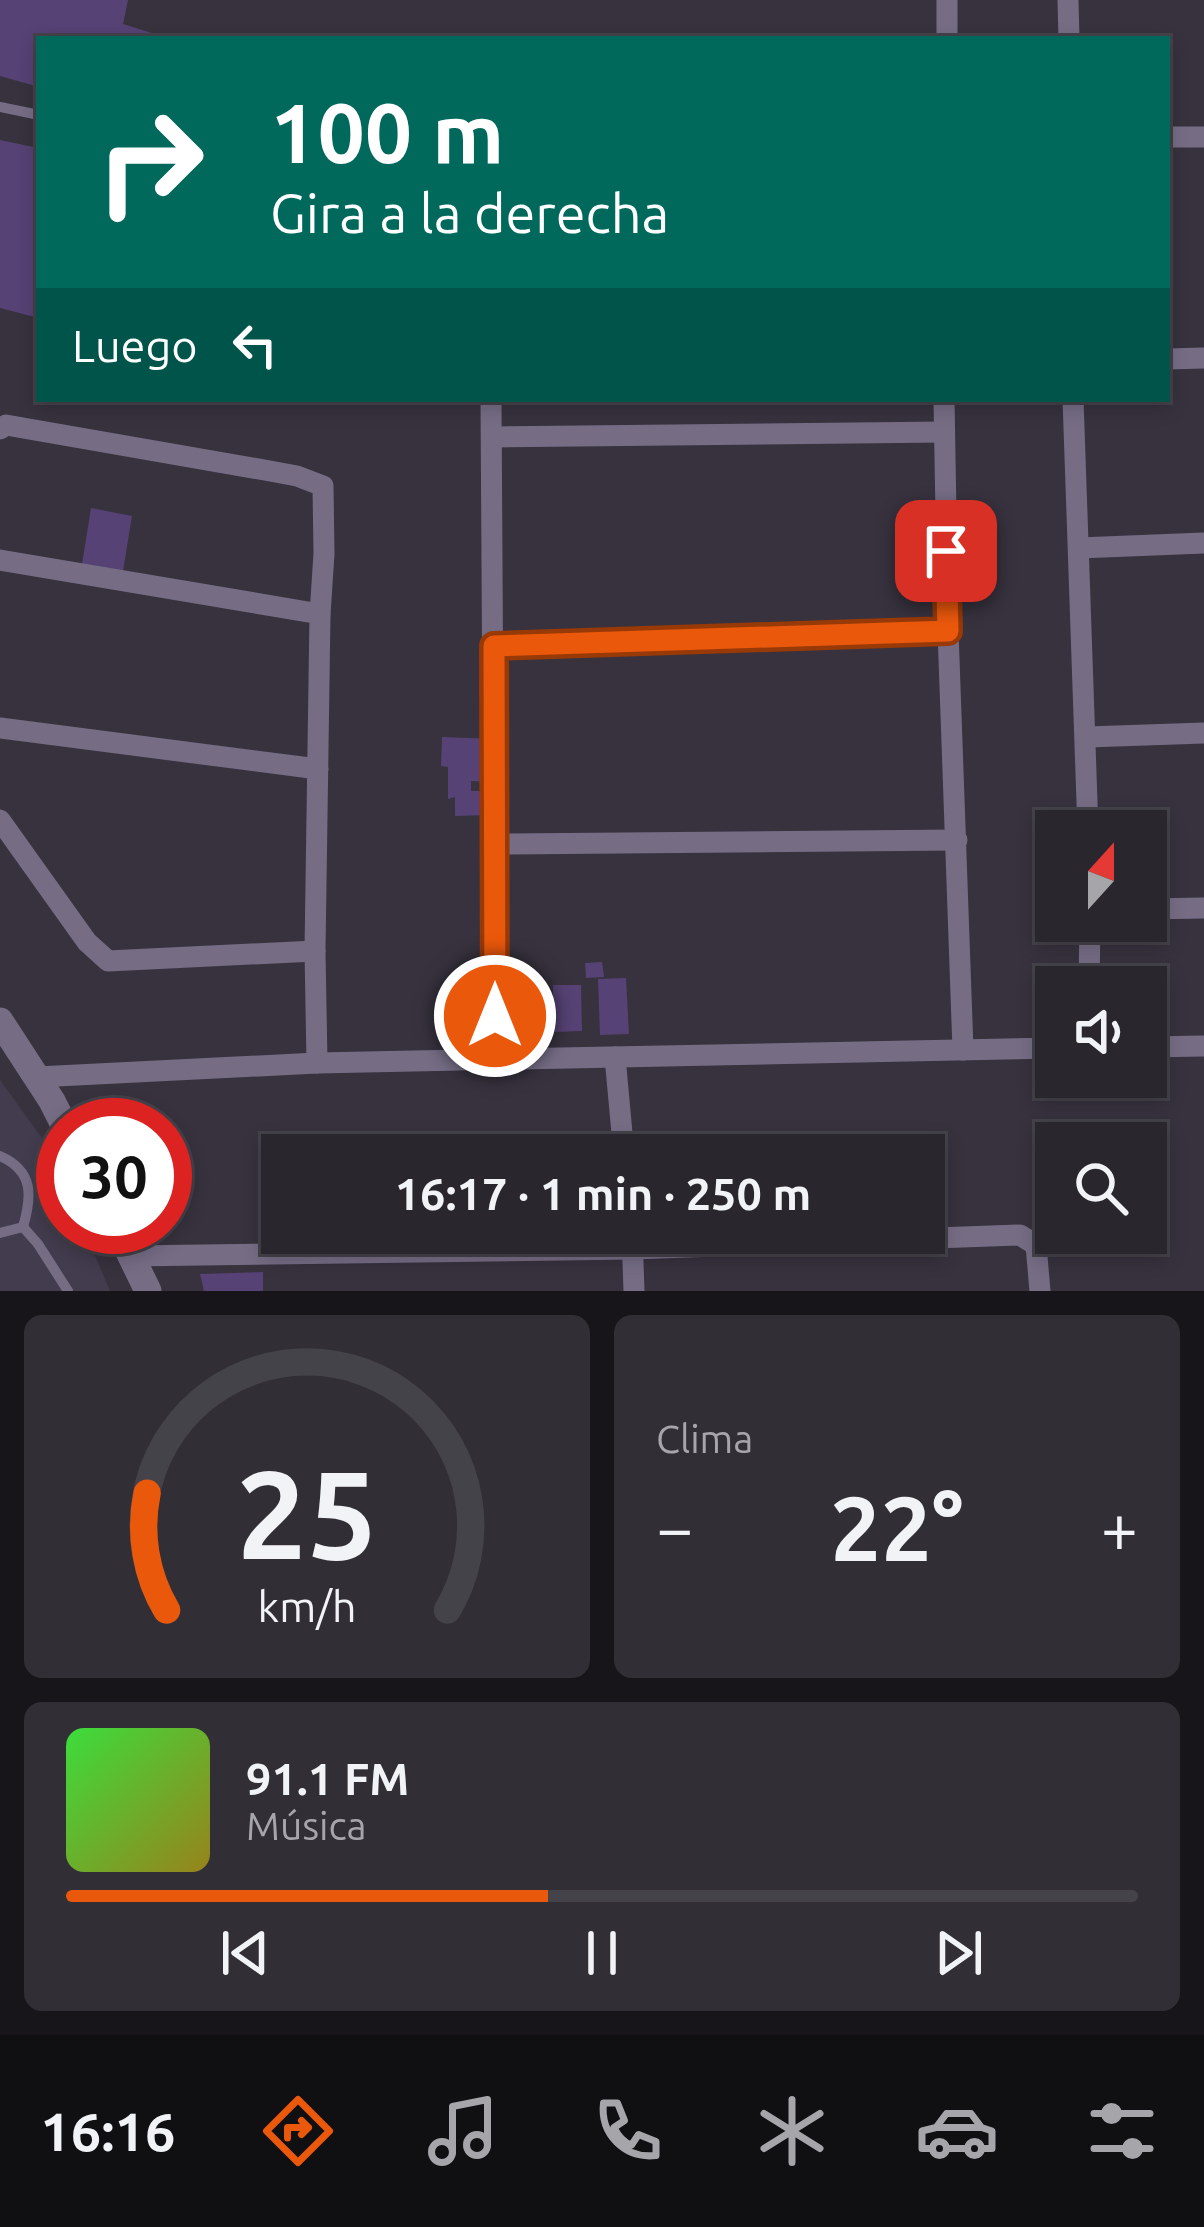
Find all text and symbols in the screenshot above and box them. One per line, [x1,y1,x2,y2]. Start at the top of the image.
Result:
icon: right [72,84,228,240]
text: 100 m [270,85,504,179]
text: Gira a la derecha [270,183,669,243]
icon: left [222,312,288,378]
text: Luego [72,320,198,371]
pin [895,500,997,602]
icon: arrive [913,518,979,584]
north arrow [1035,810,1167,942]
map controls [1035,810,1167,1254]
position arrow [432,953,558,1079]
button: sound [1035,966,1167,1098]
speed limit sign: 30 [36,1098,192,1254]
button: search [1035,1122,1167,1254]
text: 16:17 · 1 min · 250 m [395,1168,811,1219]
text: Clima [656,1417,753,1460]
text: 25 [237,1443,377,1583]
text: 22° [830,1477,964,1578]
text: − [656,1490,693,1564]
text: + [1101,1490,1138,1564]
text: km/h [257,1581,357,1629]
text: 91.1 FM [246,1753,409,1804]
text: Música [246,1804,367,1847]
icon: previous [212,1920,278,1986]
icon: pause [569,1920,635,1986]
icon: next [926,1920,992,1986]
icon: directions [256,2089,340,2173]
icon: music [421,2089,505,2173]
icon: phone [586,2089,670,2173]
icon: climate [750,2089,834,2173]
icon: car [915,2089,999,2173]
icon: filters [1080,2089,1164,2173]
text: 16:16 [40,2101,175,2161]

